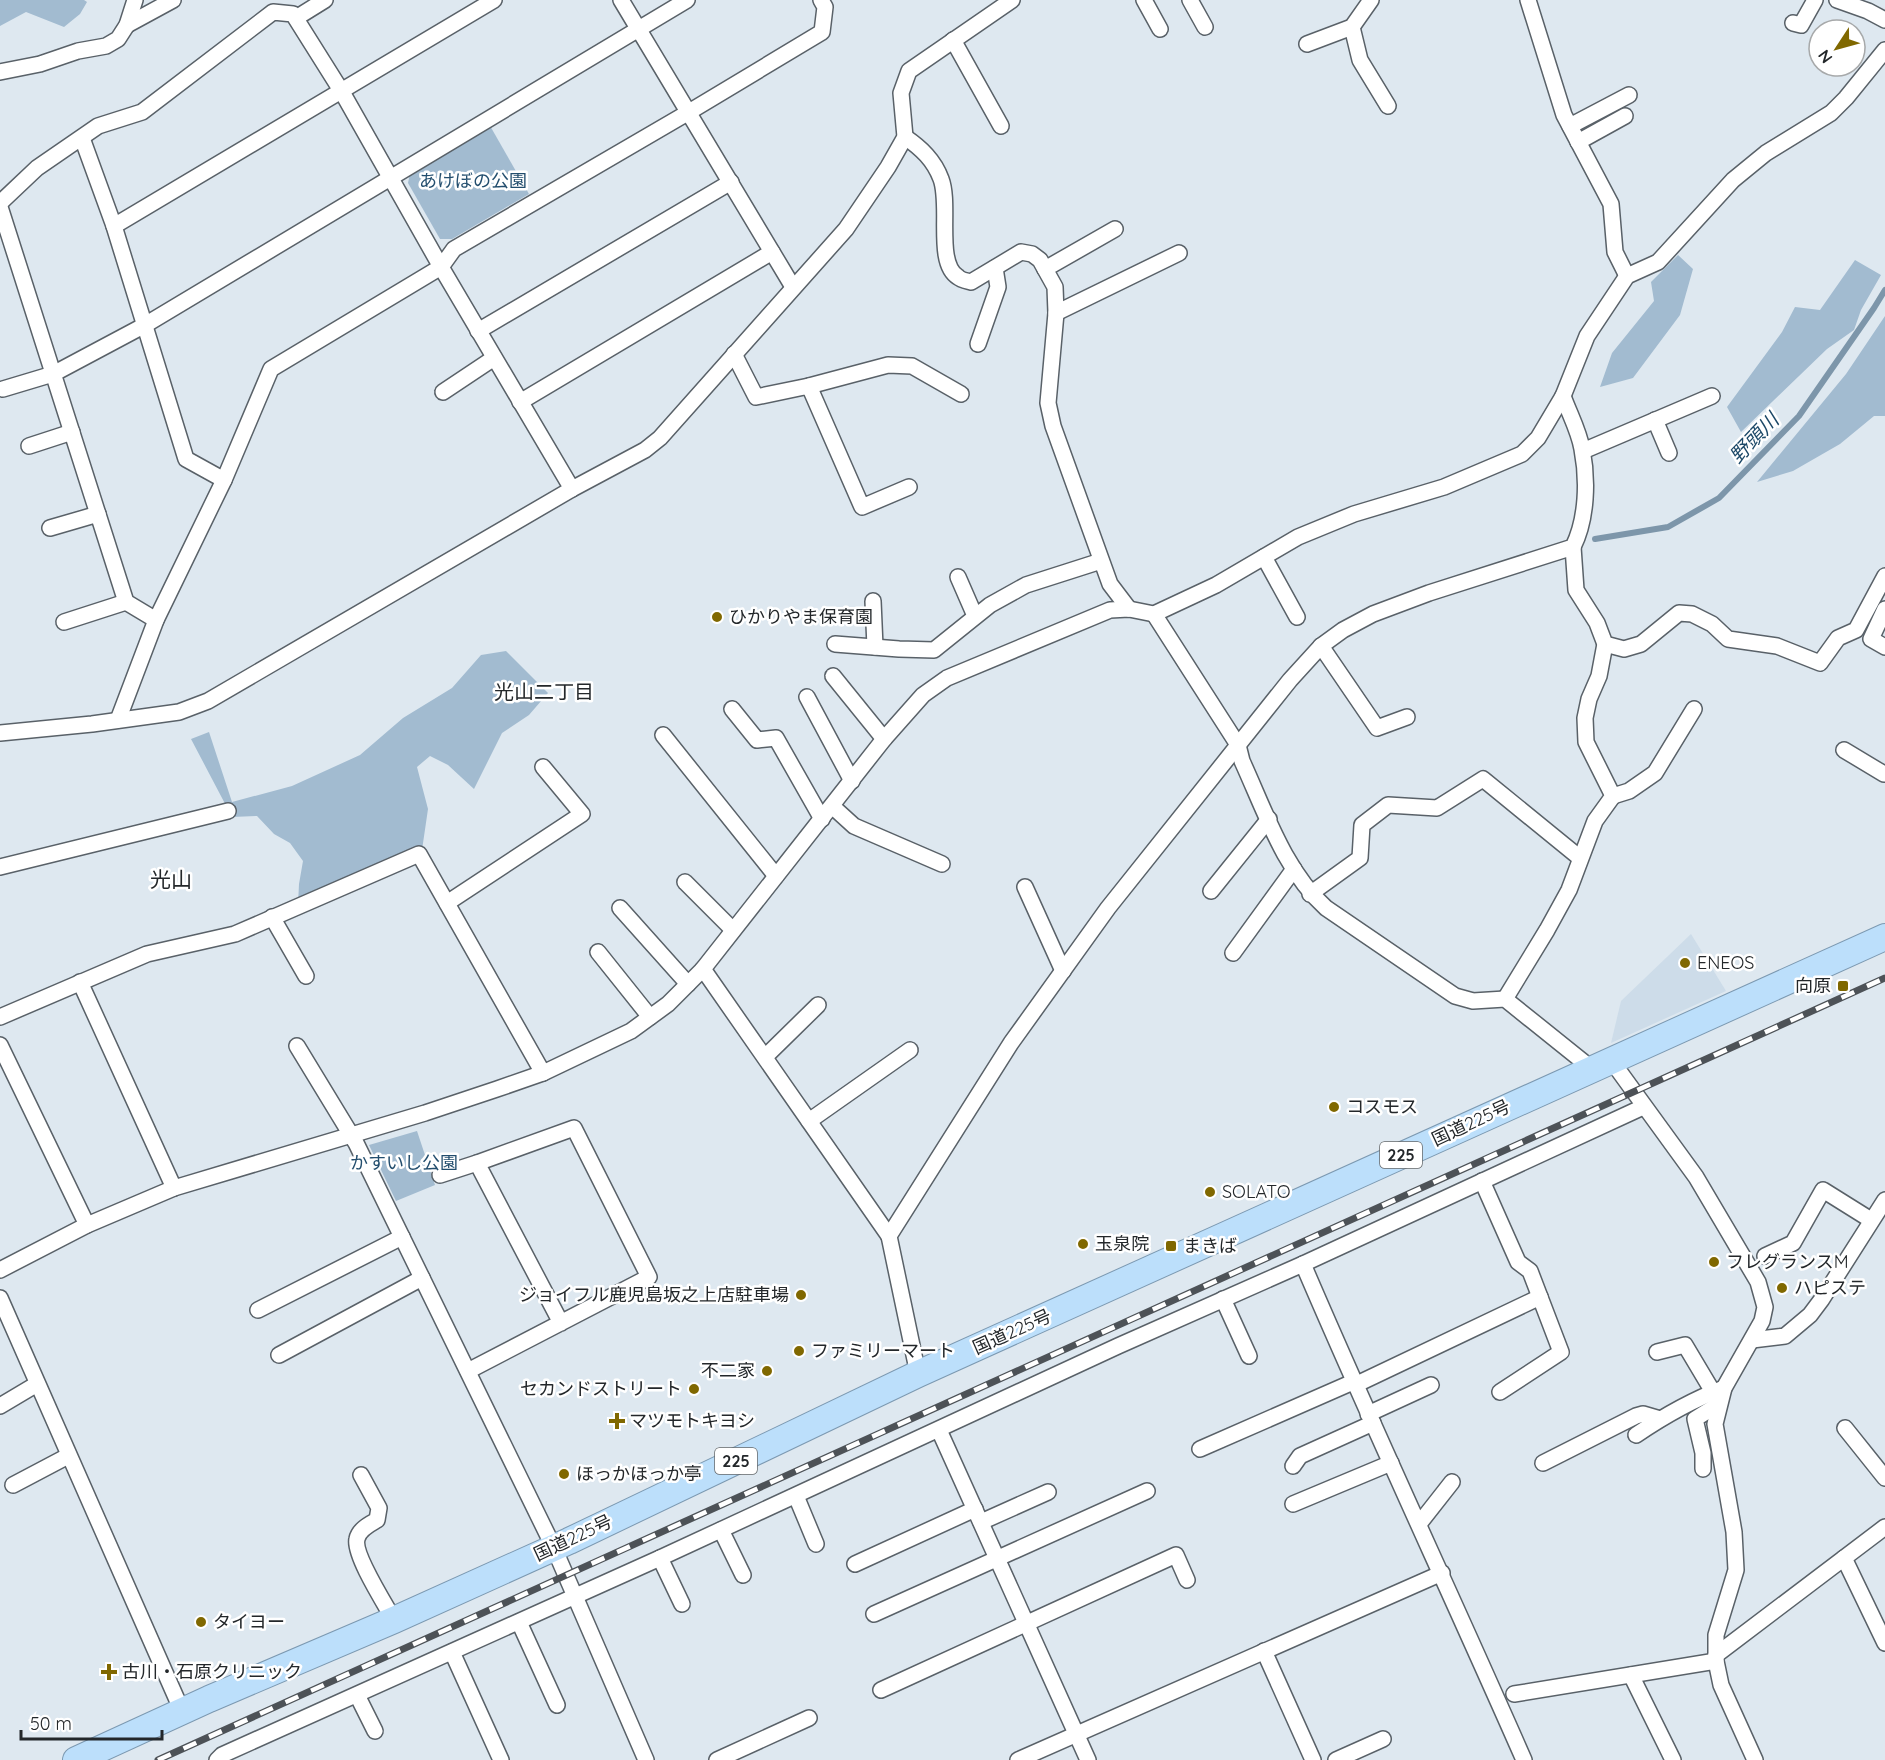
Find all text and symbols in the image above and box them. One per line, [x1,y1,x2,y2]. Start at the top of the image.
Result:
north arrow [1807,18,1867,78]
text: N [1813,46,1836,67]
park label: あけぼの公園 [419,169,527,192]
water label: 野頭川 [1724,406,1785,468]
place label: ひかりやま保育園 [729,605,873,628]
marker: ひかりやま保育園 [710,610,724,624]
district label: 光山二丁目 [494,679,594,704]
district label: 光山 [150,866,192,892]
place label: ENEOS [1697,951,1754,974]
marker: ENEOS [1678,956,1692,970]
place label: 向原 [1795,974,1831,997]
marker: 向原 [1836,979,1850,993]
street label: 国道225号 [1428,1094,1514,1151]
place label: コスモス [1346,1095,1418,1118]
marker: コスモス [1327,1100,1341,1114]
road number: 225 [1380,1142,1422,1168]
park label: かすいし公園 [350,1151,458,1174]
place label: SOLATO [1222,1180,1291,1203]
marker: SOLATO [1203,1185,1217,1199]
place label: 玉泉院 [1095,1232,1149,1255]
place label: まきば [1183,1234,1237,1257]
marker: 玉泉院 [1076,1237,1090,1251]
marker: まきば [1164,1239,1178,1253]
place label: フレグランスM [1726,1250,1849,1273]
marker: フレグランスM [1707,1255,1721,1269]
place label: ハピステ [1794,1276,1866,1299]
marker: ハピステ [1775,1281,1789,1295]
place label: ジョイフル鹿児島坂之上店駐車場 [519,1283,789,1306]
marker: ジョイフル鹿児島坂之上店駐車場 [794,1288,808,1302]
street label: 国道225号 [969,1304,1055,1359]
place label: ファミリーマート [811,1339,955,1362]
marker: ファミリーマート [792,1344,806,1358]
place label: 不二家 [701,1359,755,1382]
marker: 不二家 [760,1364,774,1378]
place label: セカンドストリート [520,1377,682,1400]
marker: セカンドストリート [687,1382,701,1396]
place label: マツモトキヨシ [629,1409,755,1432]
marker: マツモトキヨシ [610,1414,624,1428]
road number: 225 [715,1448,757,1474]
place label: ほっかほっか亭 [576,1462,702,1485]
marker: ほっかほっか亭 [557,1467,571,1481]
street label: 国道225号 [530,1509,616,1566]
place label: タイヨー [213,1610,285,1633]
marker: タイヨー [194,1615,208,1629]
place label: 古川・石原クリニック [122,1660,302,1683]
marker: 古川・石原クリニック [100,1663,118,1681]
scale bar [21,1703,162,1741]
text: 50 m [30,1712,72,1735]

